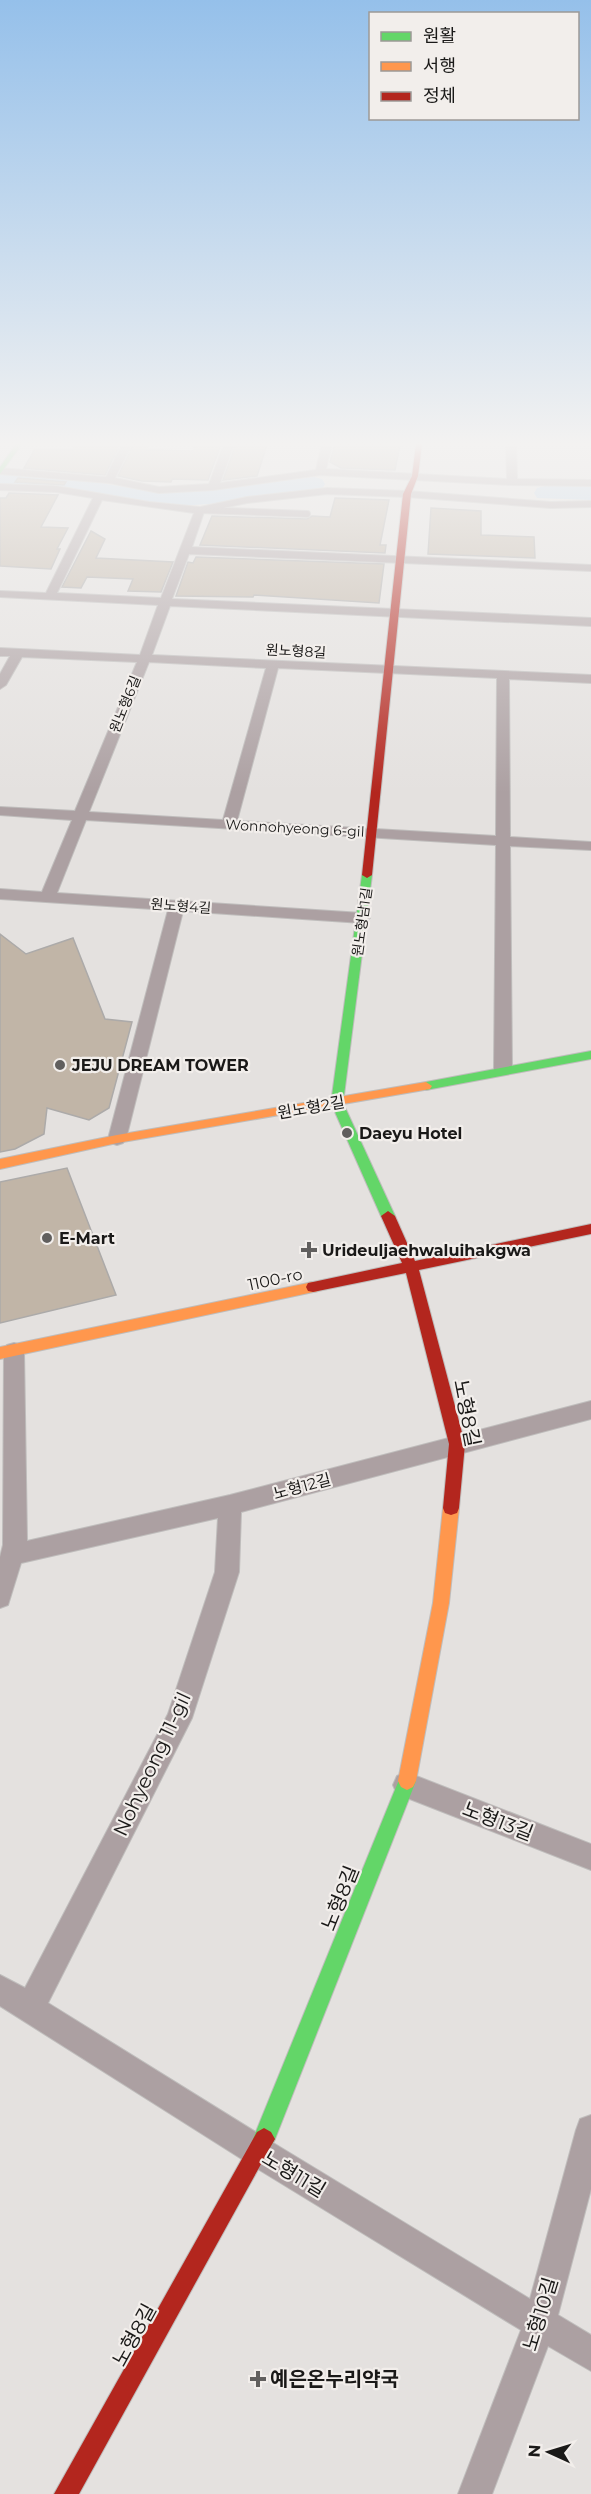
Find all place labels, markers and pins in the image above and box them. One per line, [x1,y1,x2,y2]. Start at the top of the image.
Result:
place label: JEJU DREAM TOWER [71,1056,249,1075]
marker: JEJU DREAM TOWER [53,1058,67,1072]
place label: Daeyu Hotel [359,1124,462,1143]
marker: Daeyu Hotel [340,1126,354,1140]
place label: E-Mart [59,1229,115,1248]
marker: E-Mart [40,1231,54,1245]
marker: Urideuljaehwaluihakgwa [300,1241,318,1259]
place label: Urideuljaehwaluihakgwa [322,1241,531,1260]
place label: 예은온누리약국 [270,2367,399,2391]
marker: 예은온누리약국 [251,2372,265,2386]

